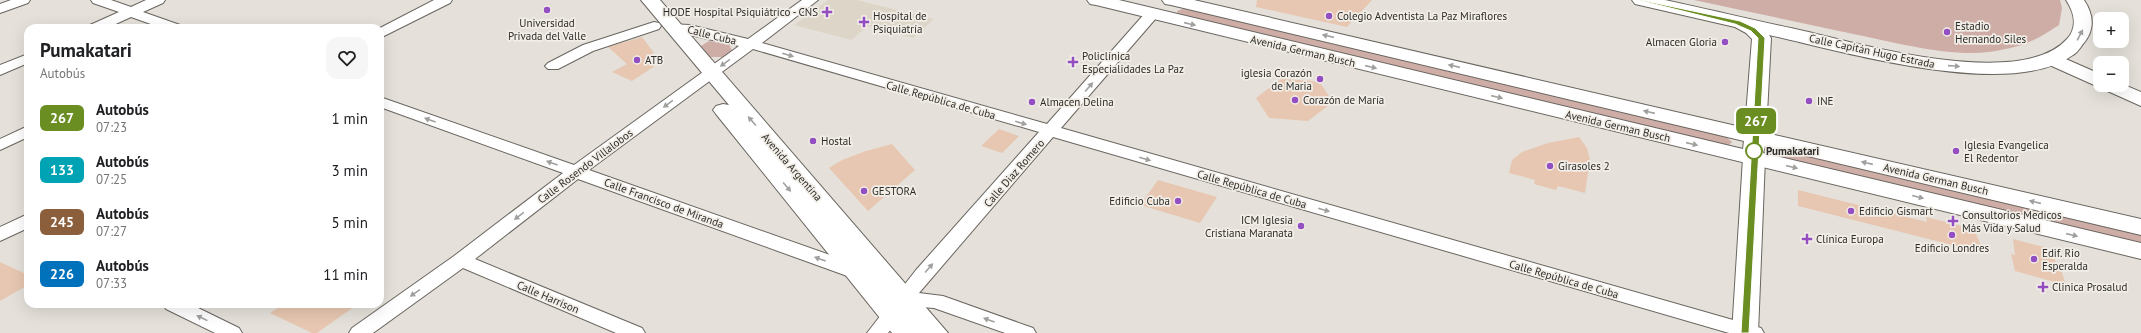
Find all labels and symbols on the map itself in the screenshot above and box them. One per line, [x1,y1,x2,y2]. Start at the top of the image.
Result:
marker: Universidad Privada del Valle [542,5,552,15]
place label: HODE Hospital Psiquiátrico - CNS [663,5,818,19]
marker: HODE Hospital Psiquiátrico - CNS [821,6,833,18]
place label: Hospital de Psiquiatría [873,9,927,36]
place label: Colegio Adventista La Paz Miraflores [1337,9,1507,23]
marker: Colegio Adventista La Paz Miraflores [1324,11,1334,21]
place label: Universidad Privada del Valle [508,16,586,43]
marker: Hospital de Psiquiatría [858,16,870,28]
place label: Estadio Hernando Siles [1955,19,2027,46]
one-way arrow [1184,21,1196,27]
street label: Calle Cuba [686,22,738,48]
marker: Estadio Hernando Siles [1942,27,1952,37]
one-way arrow [2077,29,2084,41]
street label: Calle Capitán Hugo Estrada [1808,31,1936,71]
street label: Avenida German Busch [1249,32,1357,70]
one-way arrow [1321,33,1334,39]
place label: Almacen Gloria [1646,35,1717,49]
marker: Almacen Gloria [1720,37,1730,47]
place label: Policlínica Especialidades La Paz [1082,49,1184,76]
place label: ATB [645,53,663,67]
one-way arrow [782,53,794,59]
marker: ATB [632,55,642,65]
marker: Policlínica Especialidades La Paz [1067,56,1079,68]
one-way arrow [720,59,730,67]
one-way arrow [1948,62,1960,69]
one-way arrow [1448,63,1460,69]
one-way arrow [1365,64,1377,70]
place label: iglesia Corazón de Maria [1241,66,1312,93]
marker: iglesia Corazón de Maria [1315,74,1325,84]
street label: Calle República de Cuba [885,78,997,122]
one-way arrow [1085,81,1094,92]
place label: Corazón de María [1303,93,1384,107]
place label: INE [1817,94,1834,108]
place label: Almacen Delina [1040,95,1114,109]
marker: Corazón de María [1290,95,1300,105]
one-way arrow [1491,95,1503,101]
marker: INE [1804,96,1814,106]
marker: Almacen Delina [1027,97,1037,107]
one-way arrow [663,100,673,108]
street label: Avenida German Busch [1564,107,1672,145]
one-way arrow [1643,108,1655,114]
line badge: 267 [1733,108,1779,134]
one-way arrow [747,115,756,126]
one-way arrow [423,117,435,123]
one-way arrow [1015,120,1027,126]
street label: Calle Rosendo Villalobos [535,125,636,206]
street label: Avenida Argentina [759,130,825,204]
place label: Hostal [821,134,852,148]
marker: Hostal [808,136,818,146]
street label: Calle Diaz Romero [981,136,1047,210]
place label: Iglesia Evangelica El Redentor [1964,138,2049,165]
one-way arrow [1685,141,1698,147]
marker: Pumakatari [1745,142,1763,160]
place label: Pumakatari [1766,144,1819,158]
marker: Iglesia Evangelica El Redentor [1951,146,1961,156]
one-way arrow [1140,156,1152,162]
place label: Girasoles 2 [1558,159,1610,173]
one-way arrow [546,160,558,166]
one-way arrow [1861,160,1874,166]
street label: Avenida German Busch [1882,160,1990,198]
marker: Girasoles 2 [1545,161,1555,171]
one-way arrow [1786,165,1798,171]
street label: Calle República de Cuba [1196,167,1308,211]
street label: Calle Francisco de Miranda [602,175,726,231]
one-way arrow [782,182,791,192]
place label: GESTORA [872,184,917,198]
marker: GESTORA [859,186,869,196]
place label: Edificio Cuba [1109,194,1170,208]
one-way arrow [1912,195,1924,201]
marker: Edificio Cuba [1173,196,1183,206]
one-way arrow [2029,199,2041,205]
place label: Edificio Gismart [1859,204,1933,218]
marker: Edificio Gismart [1846,206,1856,216]
one-way arrow [1319,207,1331,213]
place label: Consultorios Medicos Más Vida y Salud [1962,208,2062,235]
one-way arrow [514,211,525,220]
place label: ICM Iglesia Cristiana Maranata [1205,213,1293,240]
marker: Consultorios Medicos Más Vida y Salud [1947,215,1959,227]
marker: ICM Iglesia Cristiana Maranata [1296,221,1306,231]
marker: Edificio Londres [1947,230,1957,240]
place label: Clínica Europa [1816,232,1884,246]
one-way arrow [2066,232,2078,238]
marker: Clínica Europa [1801,233,1813,245]
place label: Edificio Londres [1915,241,1989,255]
place label: Edif. Rio Esperalda [2042,246,2088,273]
marker: Edif. Rio Esperalda [2029,254,2039,264]
one-way arrow [814,255,826,261]
street label: Calle República de Cuba [1508,257,1620,301]
one-way arrow [925,263,934,273]
street label: Calle Harrison [515,278,581,316]
place label: Clinica Prosalud [2052,280,2127,294]
marker: Clinica Prosalud [2037,281,2049,293]
one-way arrow [409,289,420,297]
one-way arrow [197,315,208,322]
one-way arrow [983,317,995,323]

